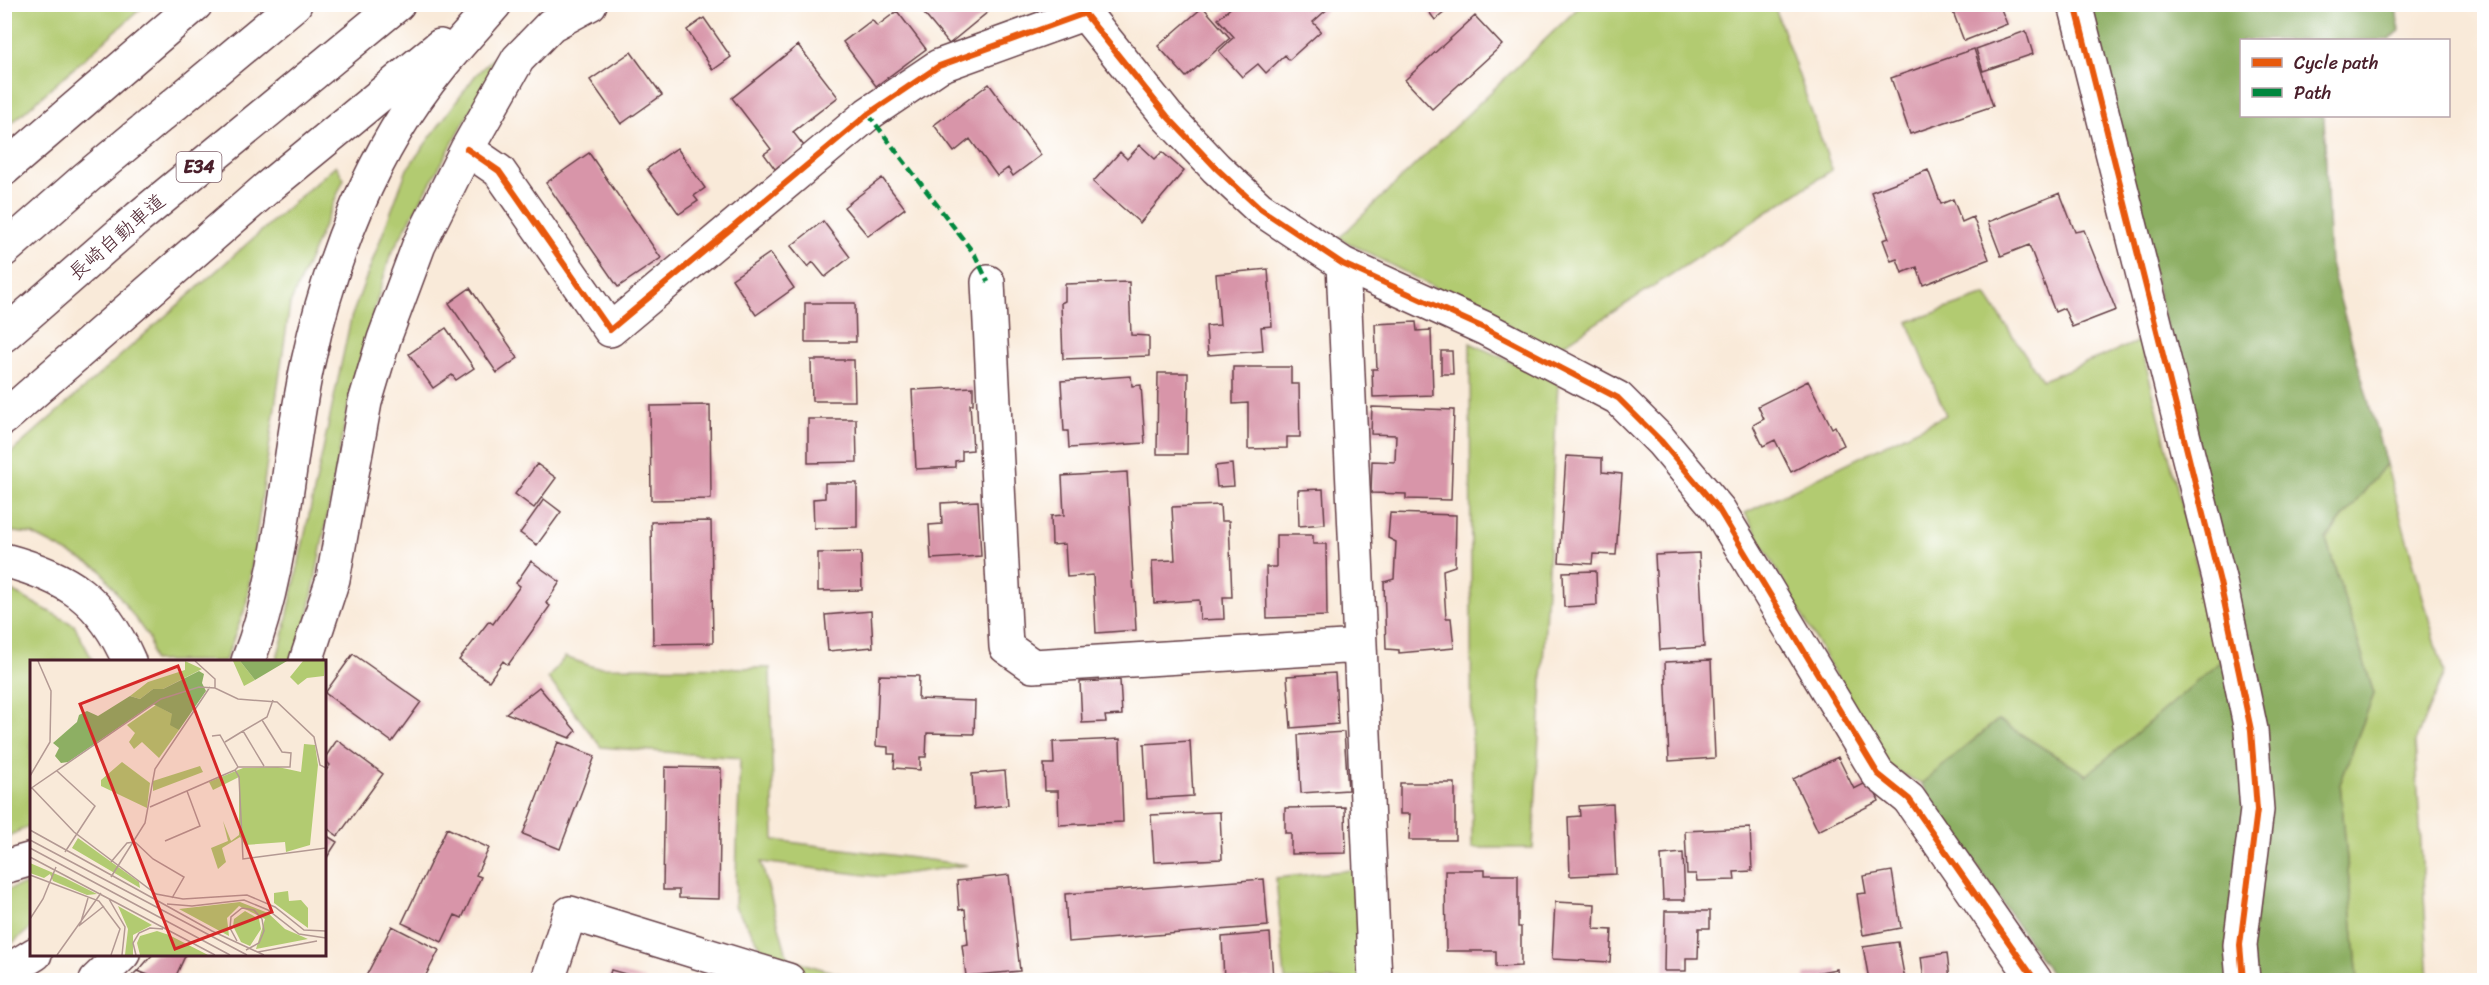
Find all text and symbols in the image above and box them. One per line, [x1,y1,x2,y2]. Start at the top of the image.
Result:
legend [2240,39,2450,117]
text: Cycle path [2294,47,2378,79]
text: Path [2294,77,2331,109]
road number: E34 [176,152,222,182]
street label: 長崎自動車道 [60,184,174,290]
inset map [30,660,326,955]

